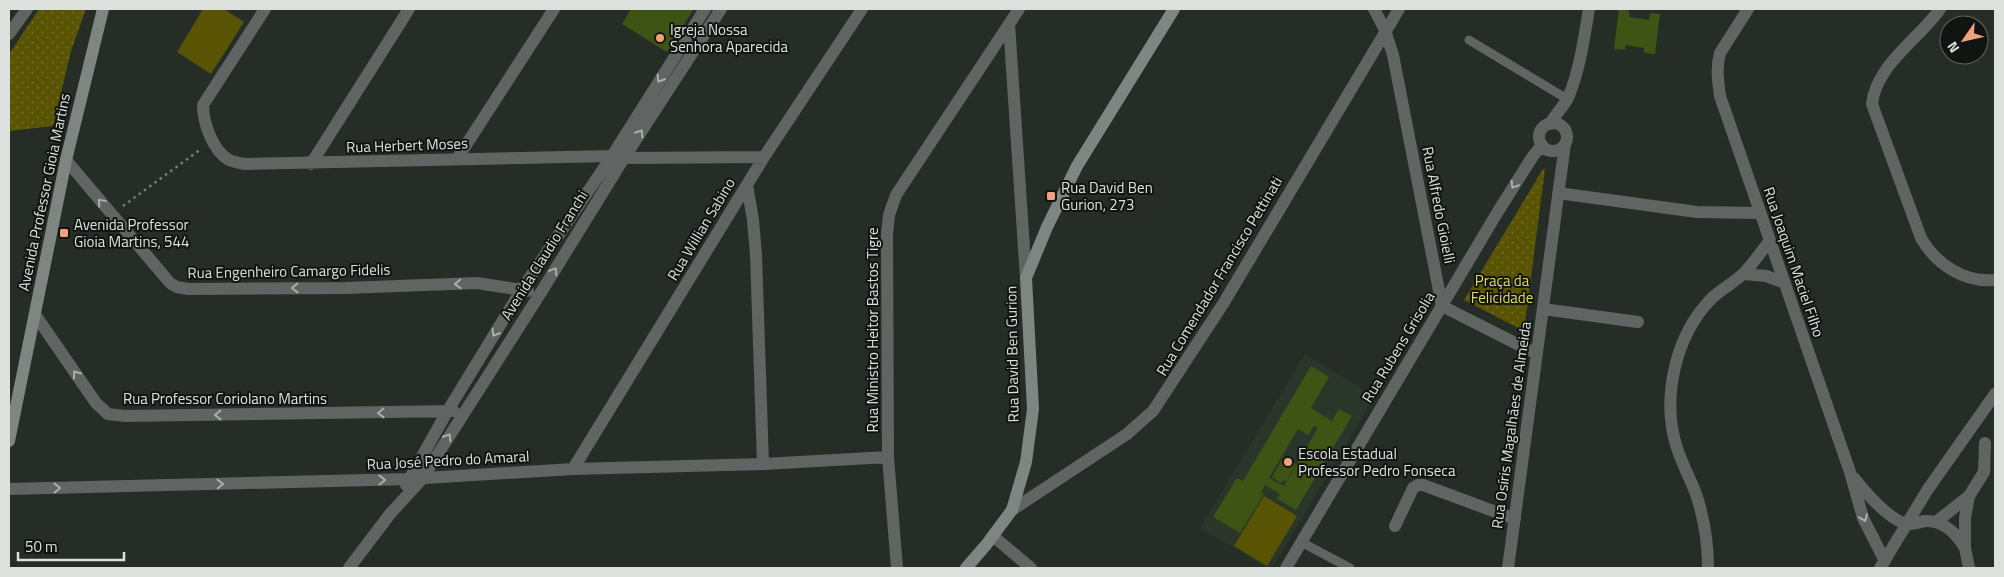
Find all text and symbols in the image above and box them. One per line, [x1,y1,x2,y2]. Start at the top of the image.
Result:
north arrow [1939,15,1989,65]
place label: Igreja Nossa Senhora Aparecida [670,18,788,58]
marker: Igreja Nossa Senhora Aparecida [654,32,666,44]
text: N [1941,38,1964,57]
one-way arrow [657,74,667,83]
street label: Avenida Professor Gioia Martins [12,91,76,293]
one-way arrow [634,129,643,139]
street label: Rua Herbert Moses [346,131,468,159]
street label: Rua Alfredo Gioielli [1416,145,1462,265]
street label: Rua Comendador Francisco Pettinati [1150,172,1288,380]
street label: Rua Willian Sabino [661,173,741,285]
place label: Rua David Ben Gurion, 273 [1061,176,1153,216]
one-way arrow [1511,179,1521,188]
street label: Rua Joaquim Maciel Filho [1757,184,1831,340]
street label: Avenida Claudio Franchi [495,186,593,324]
marker: Rua David Ben Gurion, 273 [1045,190,1057,202]
one-way arrow [98,199,107,208]
place label: Avenida Professor Gioia Martins, 544 [74,213,189,253]
marker: Avenida Professor Gioia Martins, 544 [58,227,70,239]
street label: Rua Ministro Heitor Bastos Tigre [861,228,884,432]
street label: Rua Engenheiro Camargo Fidelis [187,258,391,284]
one-way arrow [548,268,558,277]
park label: Praça da Felicidade [1471,269,1533,309]
one-way arrow [453,278,461,289]
one-way arrow [291,283,298,293]
street label: Rua David Ben Gurion [999,285,1025,423]
street label: Rua Rubens Grisolia [1356,287,1441,407]
street label: Rua Osíris Magalhães de Almeida [1485,319,1537,530]
one-way arrow [492,327,502,336]
one-way arrow [73,370,82,379]
street label: Rua Professor Coriolano Martins [123,387,327,410]
one-way arrow [377,408,384,418]
one-way arrow [214,410,222,420]
one-way arrow [441,434,451,443]
place label: Escola Estadual Professor Pedro Fonseca [1298,442,1456,482]
street label: Rua José Pedro do Amaral [366,444,530,476]
marker: Escola Estadual Professor Pedro Fonseca [1282,456,1294,468]
one-way arrow [379,475,387,485]
one-way arrow [216,479,224,489]
one-way arrow [54,483,62,493]
one-way arrow [1857,513,1868,522]
scale bar [18,530,124,562]
text: 50 m [25,535,58,558]

